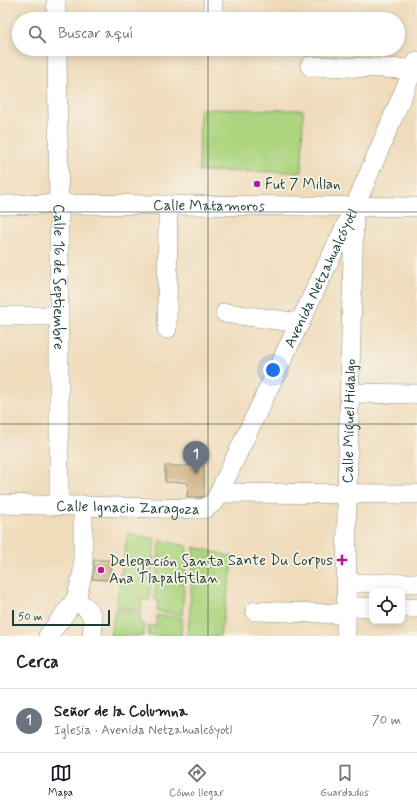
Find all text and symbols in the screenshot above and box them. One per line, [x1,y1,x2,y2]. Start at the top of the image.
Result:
search box [12,12,405,56]
icon: search [26,23,48,45]
text: Buscar aquí [58,24,133,44]
place label: Fut 7 Millan [265,175,341,195]
marker: Fut 7 Millan [252,179,262,189]
street label: Calle Matamoros [153,196,265,217]
street label: Calle 16 de Septiembre [48,204,68,350]
street label: Avenida Netzahualcóyotl [280,206,363,351]
street label: Calle Miguel Hidalgo [338,358,361,484]
your location [263,360,283,380]
pin: 1 [183,441,209,474]
street label: Calle Ignacio Zaragoza [56,496,200,520]
place label: Sante Du Corpus [228,551,333,571]
place label: Delegación Santa Ana Tlapaltitlan [109,552,224,589]
marker: Sante Du Corpus [336,554,348,566]
marker: Delegación Santa Ana Tlapaltitlan [96,565,106,575]
map controls [369,588,405,624]
button: locate [369,588,405,624]
scale bar [12,608,110,627]
text: 50 m [18,610,43,624]
text: Cerca [16,651,59,673]
text: Señor de la Columna [54,702,188,722]
text: 1 [26,712,32,729]
text: 70 m [372,712,401,729]
text: Iglesia · Avenida Netzahualcóyotl [54,722,232,739]
tab: Mapa [48,762,73,800]
tab: Cómo llegar [169,762,224,800]
tab: Guardados [320,762,369,800]

